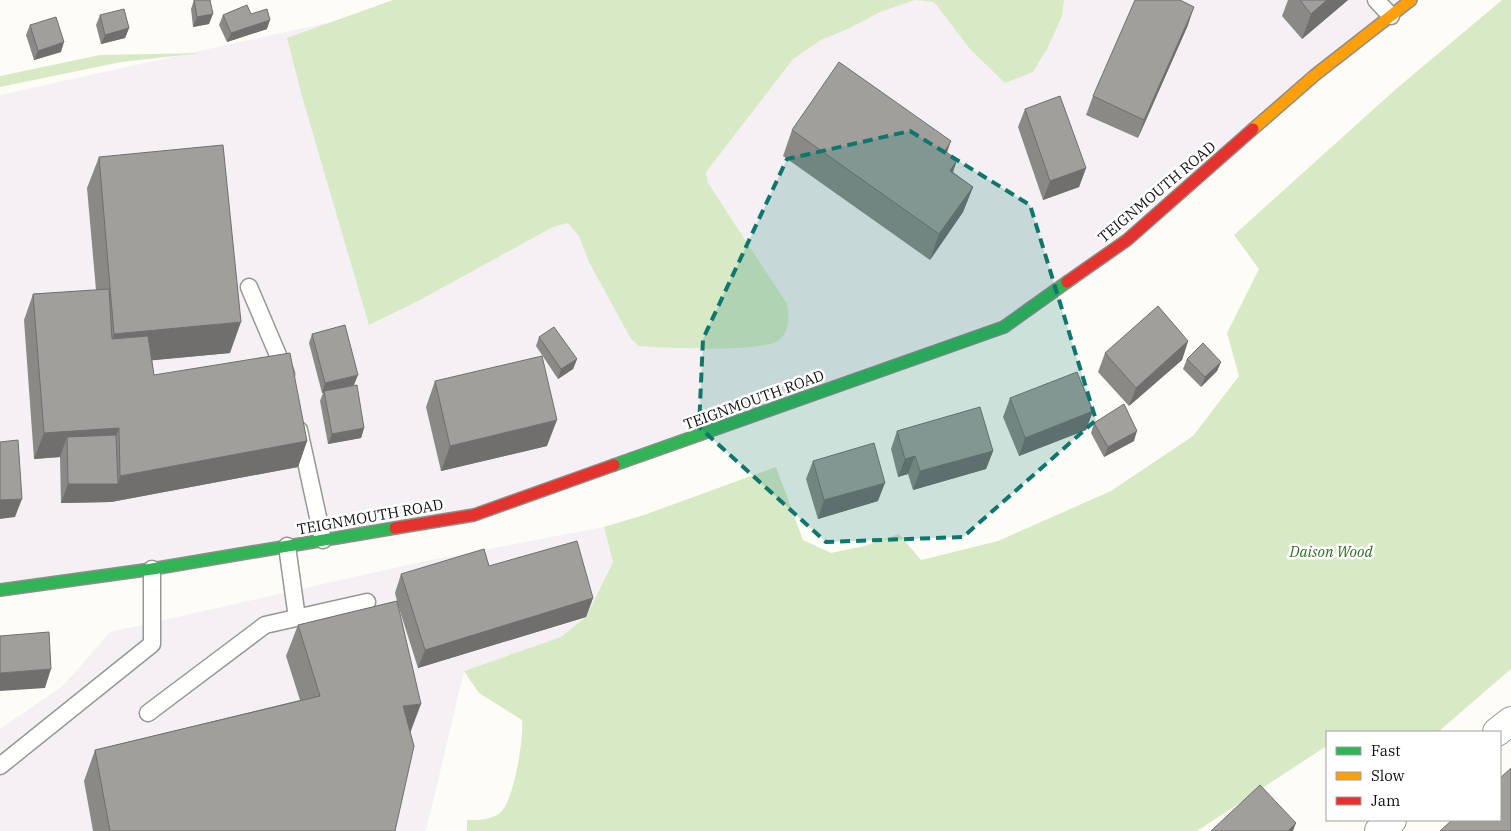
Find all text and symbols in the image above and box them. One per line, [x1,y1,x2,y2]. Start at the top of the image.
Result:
street label: TEIGNMOUTH ROAD [1094,137,1220,247]
street label: TEIGNMOUTH ROAD [681,365,827,434]
street label: TEIGNMOUTH ROAD [295,494,445,539]
park label: Daison Wood [1288,542,1373,561]
legend [1326,731,1501,821]
text: Fast [1371,741,1401,760]
text: Slow [1371,766,1405,785]
text: Jam [1371,791,1400,810]

